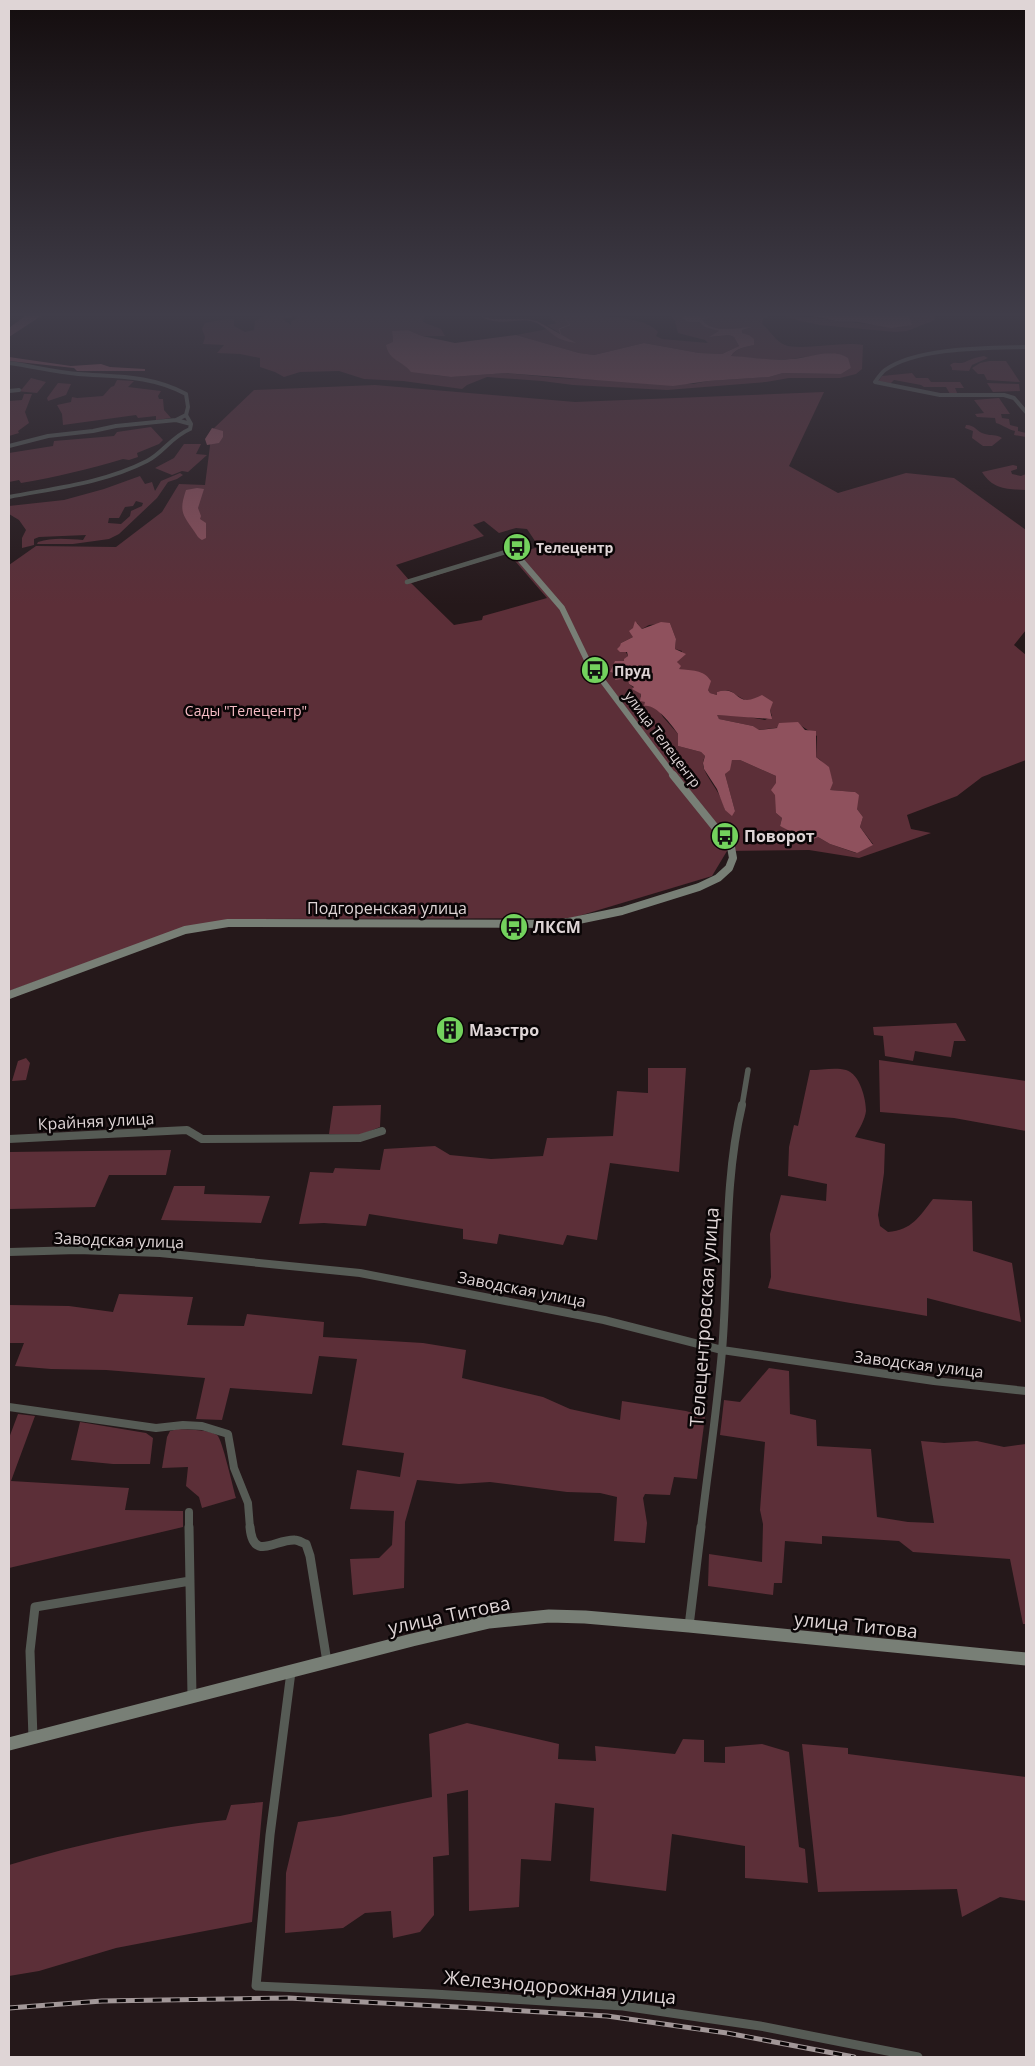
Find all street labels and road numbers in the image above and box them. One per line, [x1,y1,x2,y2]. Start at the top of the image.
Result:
street label: улица Телецентр [620,687,706,791]
street label: Подгоренская улица [307,897,467,919]
street label: Крайняя улица [37,1107,155,1135]
street label: Телецентровская улица [683,1206,725,1428]
street label: Заводская улица [53,1227,185,1253]
street label: Заводская улица [456,1266,588,1312]
street label: Заводская улица [853,1345,985,1383]
street label: улица Титова [386,1589,512,1641]
street label: улица Титова [793,1606,919,1644]
street label: Железнодорожная улица [443,1964,677,2010]

